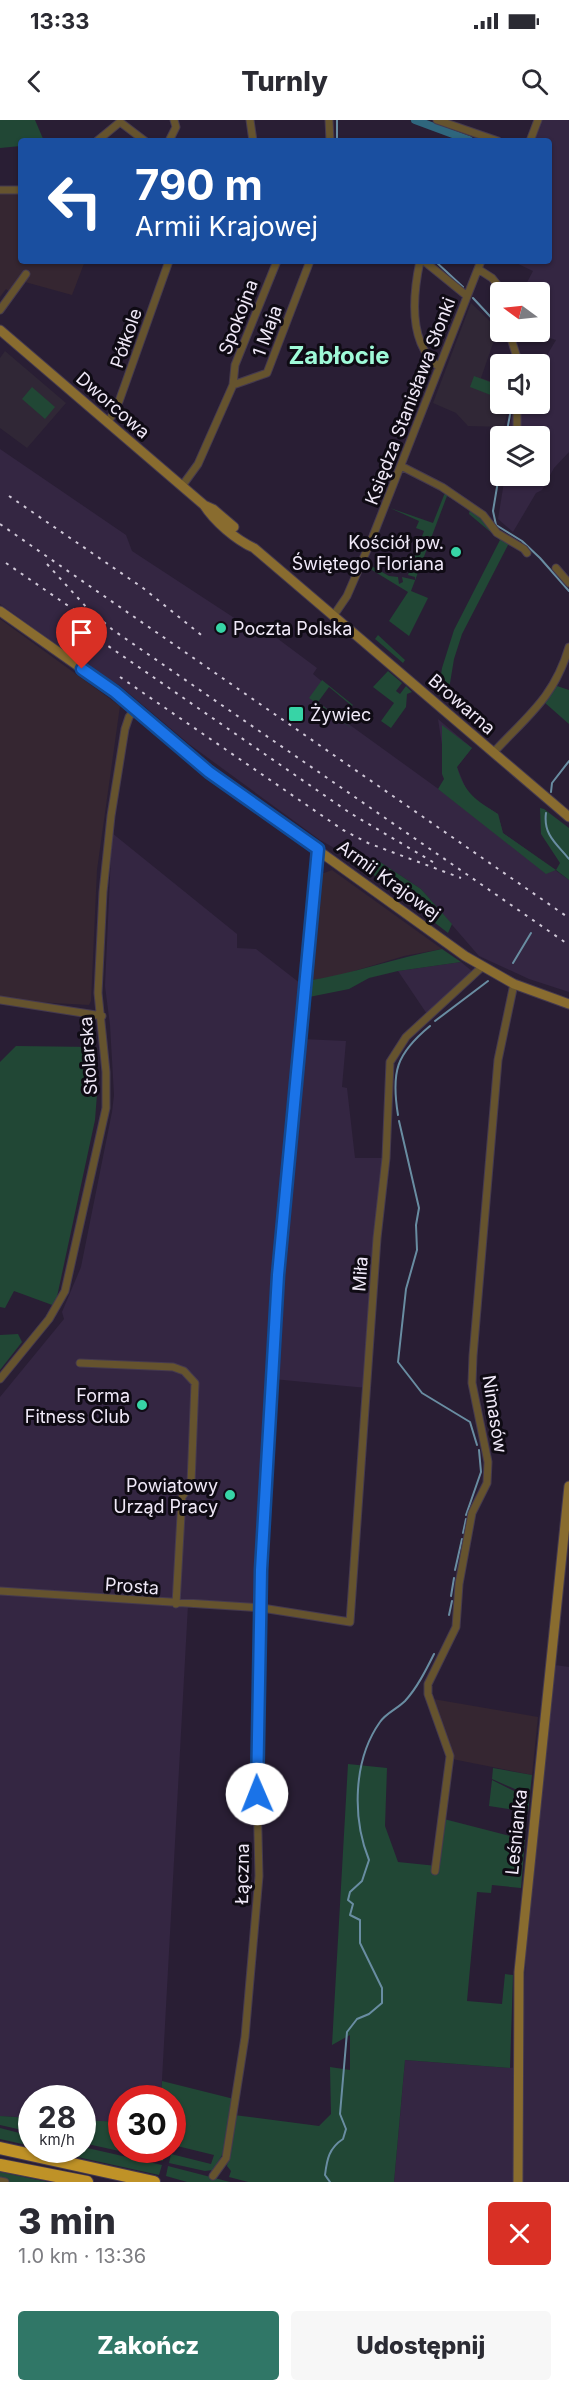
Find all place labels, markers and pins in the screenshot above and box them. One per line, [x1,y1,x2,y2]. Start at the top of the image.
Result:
place label: Kościół pw. Świętego Floriana [292,532,444,574]
marker: Kościół pw. Świętego Floriana [449,545,463,559]
pin [56,607,107,669]
place label: Poczta Polska [233,618,352,639]
marker: Poczta Polska [214,621,228,635]
place label: Żywiec [310,703,371,725]
marker: Żywiec [287,705,305,723]
place label: Forma Fitness Club [25,1385,130,1427]
marker: Forma Fitness Club [135,1398,149,1412]
place label: Powiatowy Urząd Pracy [113,1475,218,1517]
marker: Powiatowy Urząd Pracy [223,1488,237,1502]

